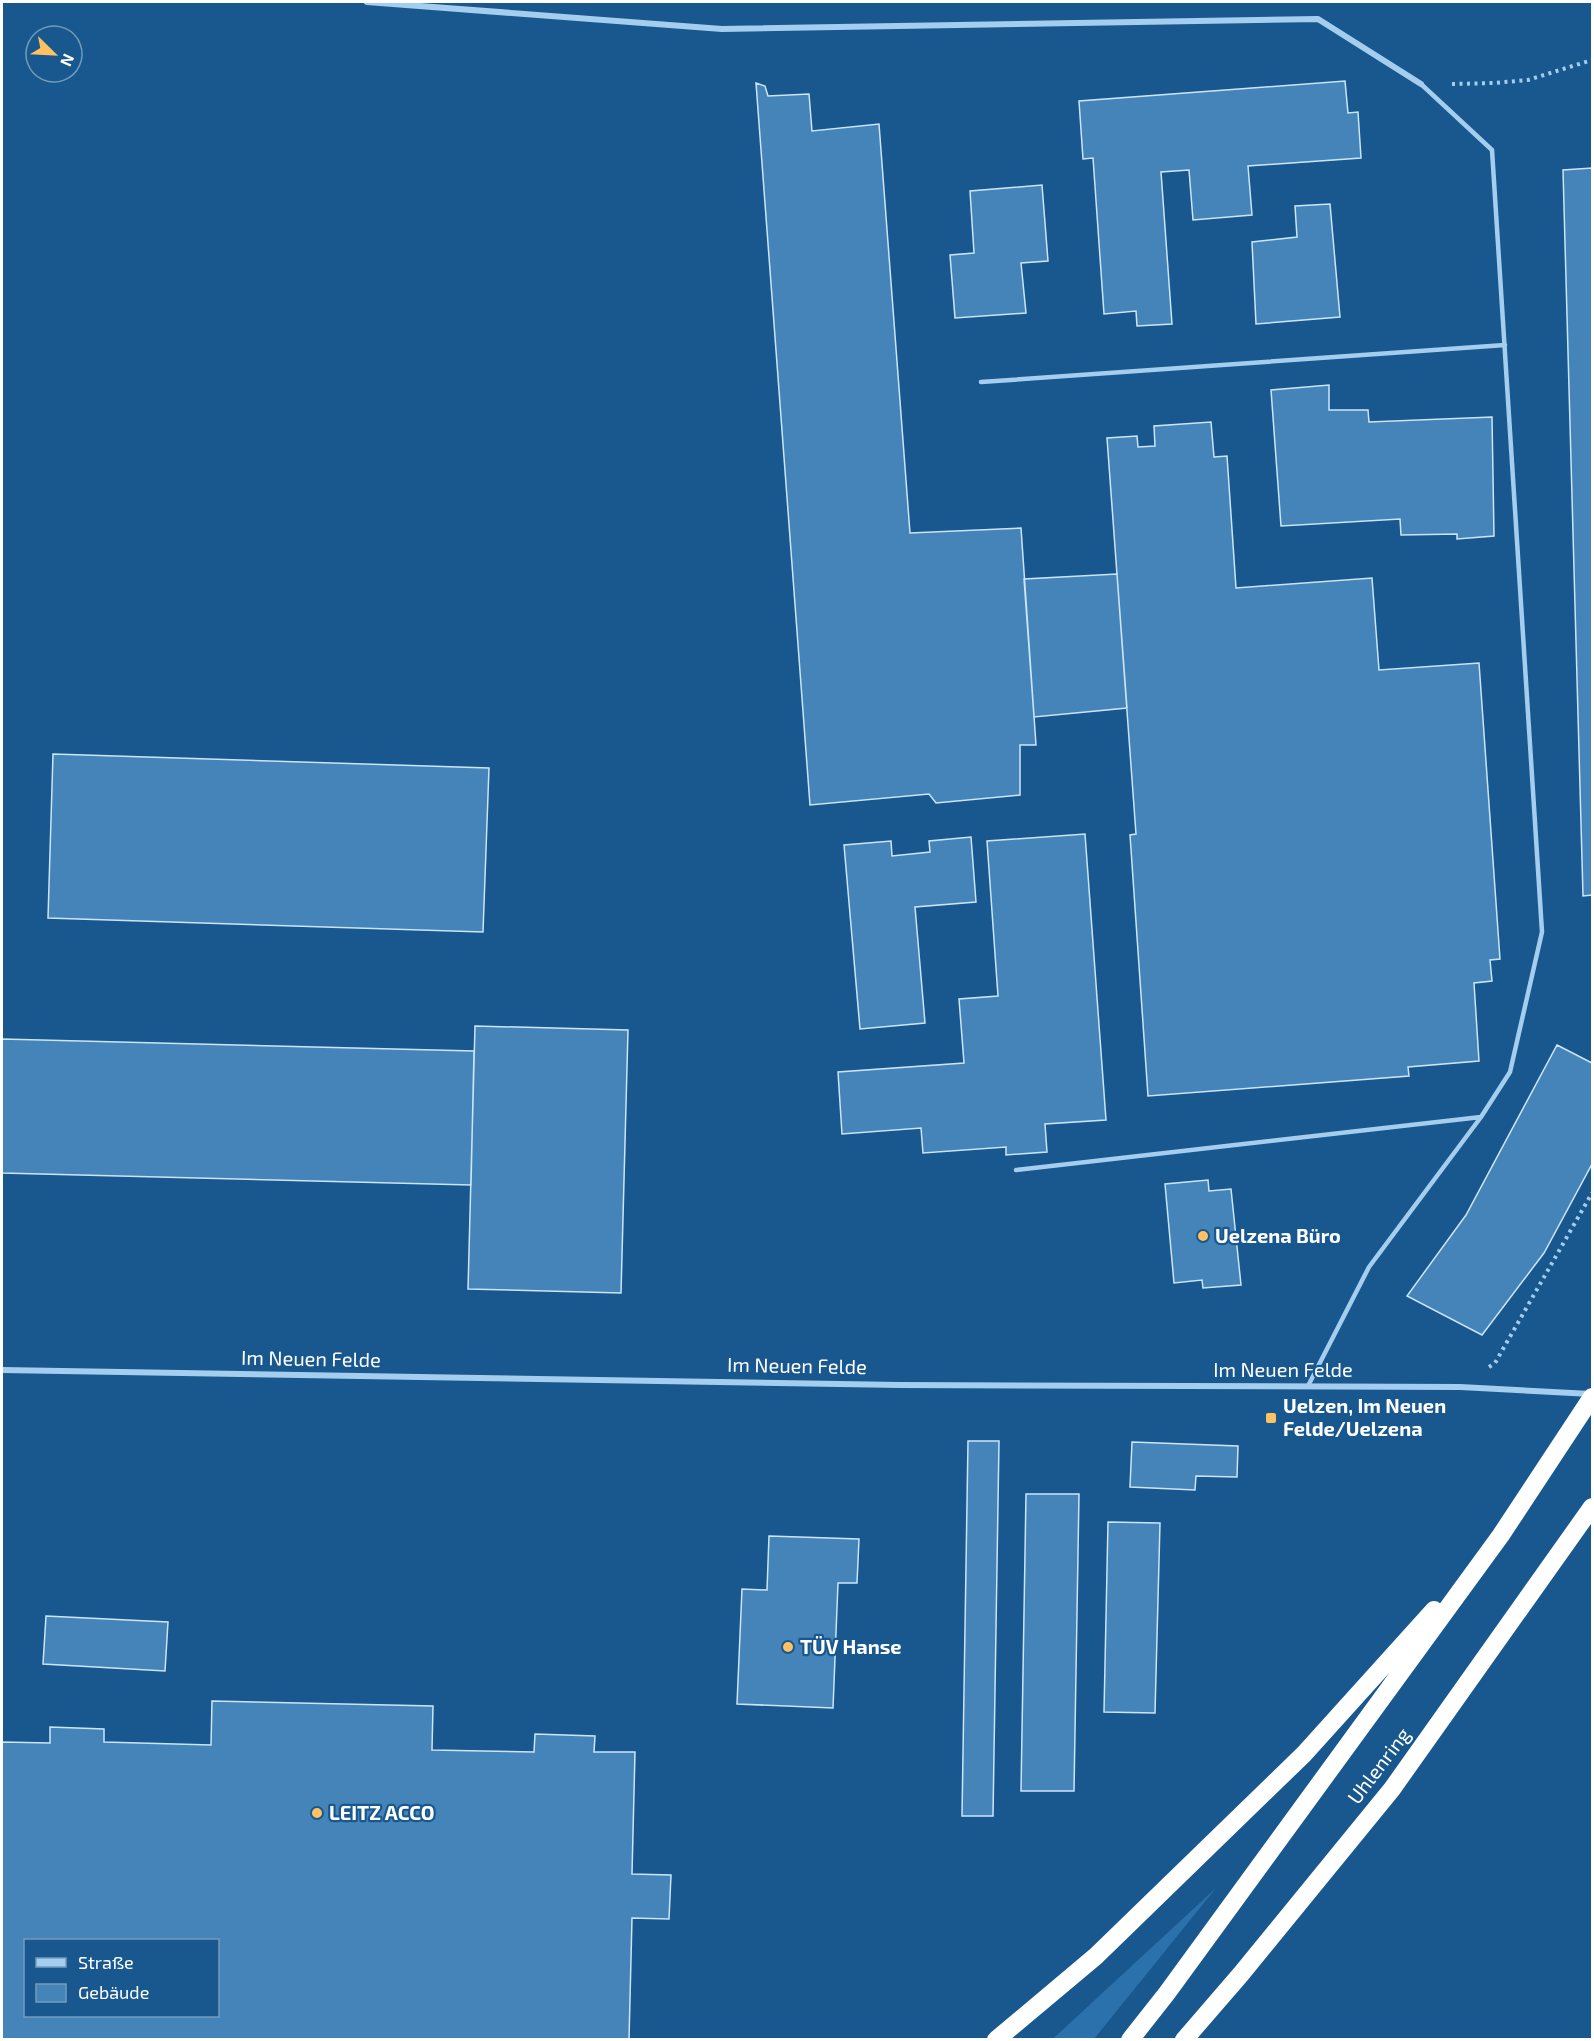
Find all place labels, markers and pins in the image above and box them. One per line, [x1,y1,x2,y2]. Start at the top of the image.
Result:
place label: Uelzena Büro [1215,1223,1341,1247]
marker: Uelzena Büro [1196,1229,1210,1243]
place label: Uelzen, Im Neuen Felde/Uelzena [1283,1393,1446,1440]
marker: Uelzen, Im Neuen Felde/Uelzena [1264,1411,1278,1425]
place label: TÜV Hanse [800,1634,902,1658]
marker: TÜV Hanse [781,1640,795,1654]
place label: LEITZ ACCO [329,1800,435,1824]
marker: LEITZ ACCO [310,1806,324,1820]

